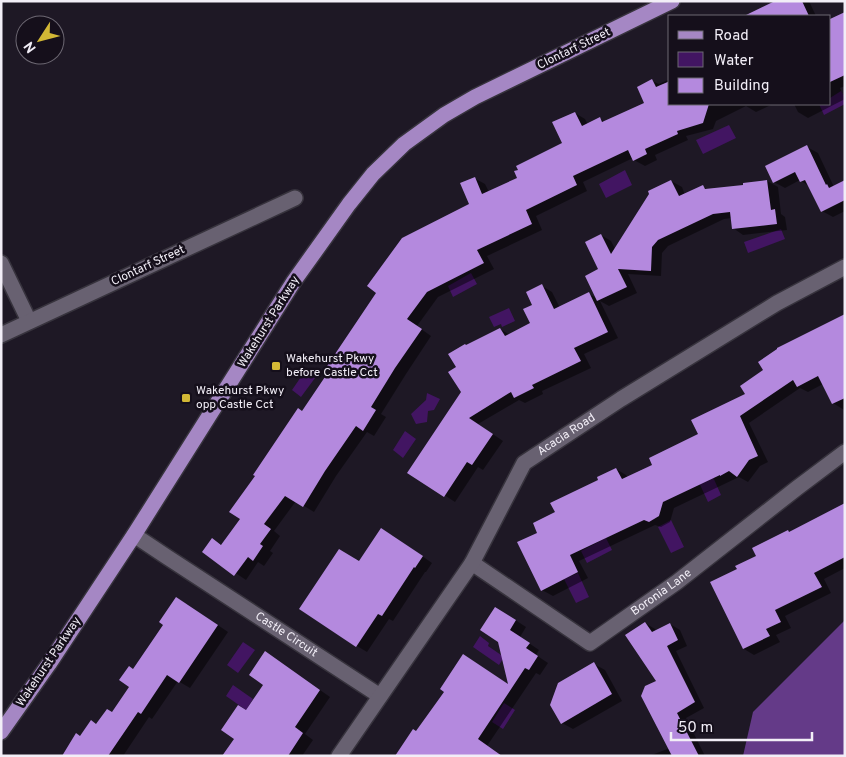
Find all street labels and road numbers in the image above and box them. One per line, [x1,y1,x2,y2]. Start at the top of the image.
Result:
street label: Clontarf Street [535,24,613,74]
street label: Clontarf Street [109,242,187,290]
street label: Wakehurst Parkway [234,273,304,371]
street label: Acacia Road [534,410,599,460]
street label: Boronia Lane [628,565,695,620]
street label: Castle Circuit [252,608,321,661]
street label: Wakehurst Parkway [13,614,85,710]

